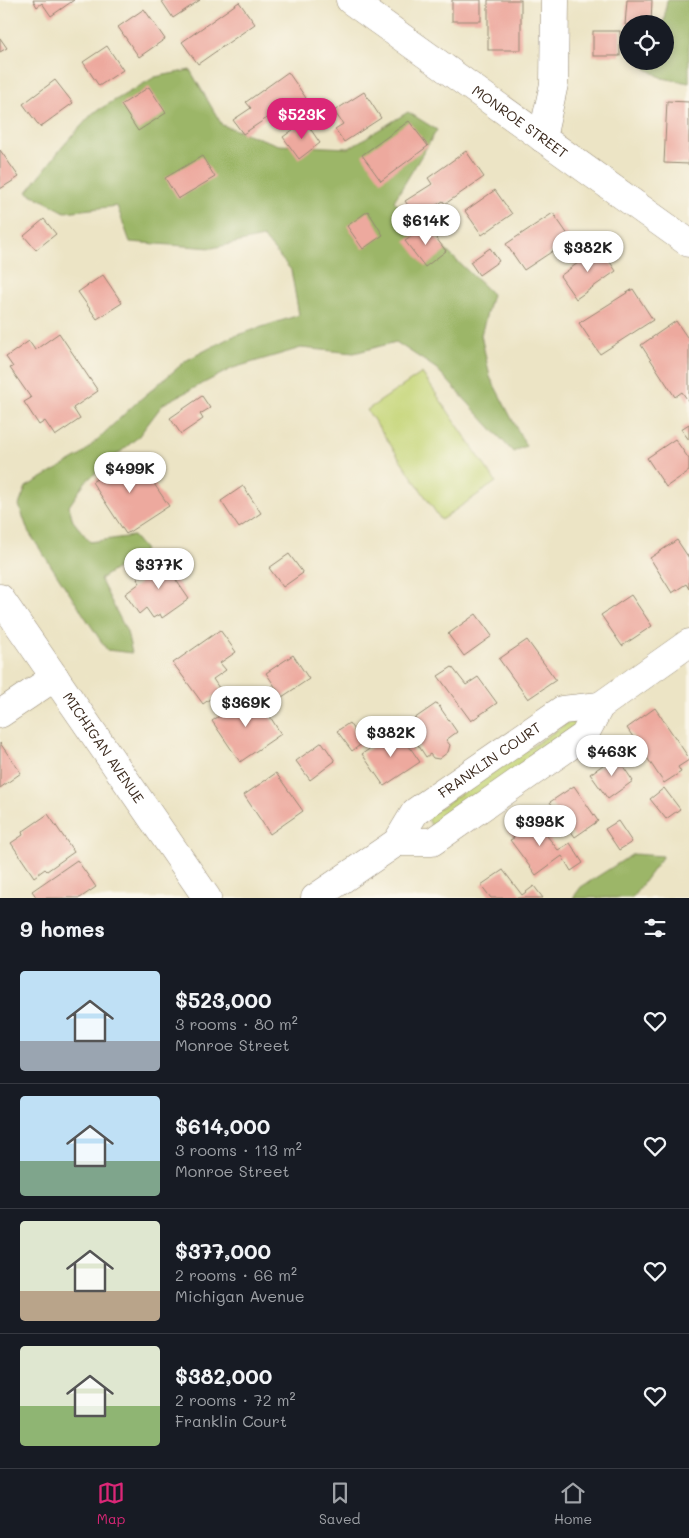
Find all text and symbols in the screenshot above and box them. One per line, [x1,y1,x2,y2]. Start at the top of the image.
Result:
map controls [619,15,674,70]
button: locate [619,15,674,70]
street label: MONROE STREET [468,80,572,162]
pin: $523K [267,98,337,140]
text: $523K [278,103,326,124]
pin: $614K [391,204,461,246]
text: $614K [402,209,450,230]
pin: $382K [553,230,623,273]
text: $382K [564,236,612,257]
pin: $499K [95,452,165,494]
text: $499K [105,457,155,478]
pin: $377K [124,548,194,590]
text: $377K [135,553,183,574]
pin: $369K [211,686,281,728]
street label: MICHIGAN AVENUE [59,688,149,807]
text: $369K [221,691,271,712]
pin: $382K [356,716,426,758]
street label: FRANKLIN COURT [434,717,544,802]
text: $382K [367,721,415,742]
pin: $463K [577,734,647,777]
text: $463K [587,740,637,761]
pin: $398K [505,804,575,847]
text: $398K [515,810,565,831]
icon: filters [641,914,669,942]
text: 9 homes [20,915,105,942]
text: $523,000 [175,986,272,1013]
icon: home [60,991,120,1051]
icon: heart [641,1007,669,1035]
text: 3 rooms · 80 m² [175,1013,298,1034]
text: Monroe Street [175,1034,290,1055]
text: $614,000 [175,1112,270,1139]
icon: home [60,1116,120,1176]
icon: heart [641,1132,669,1160]
text: 3 rooms · 113 m² [175,1139,302,1160]
text: Monroe Street [175,1160,290,1181]
text: $377,000 [175,1237,271,1264]
icon: home [60,1241,120,1301]
icon: heart [641,1257,669,1285]
text: 2 rooms · 66 m² [175,1264,297,1285]
text: Michigan Avenue [175,1285,305,1306]
text: $382,000 [175,1362,272,1389]
icon: home [60,1366,120,1426]
icon: heart [641,1382,669,1410]
text: 2 rooms · 72 m² [175,1389,296,1410]
text: Franklin Court [175,1410,287,1431]
tab: Map [97,1479,125,1528]
tab: Saved [319,1479,360,1528]
tab: Home [554,1479,592,1528]

